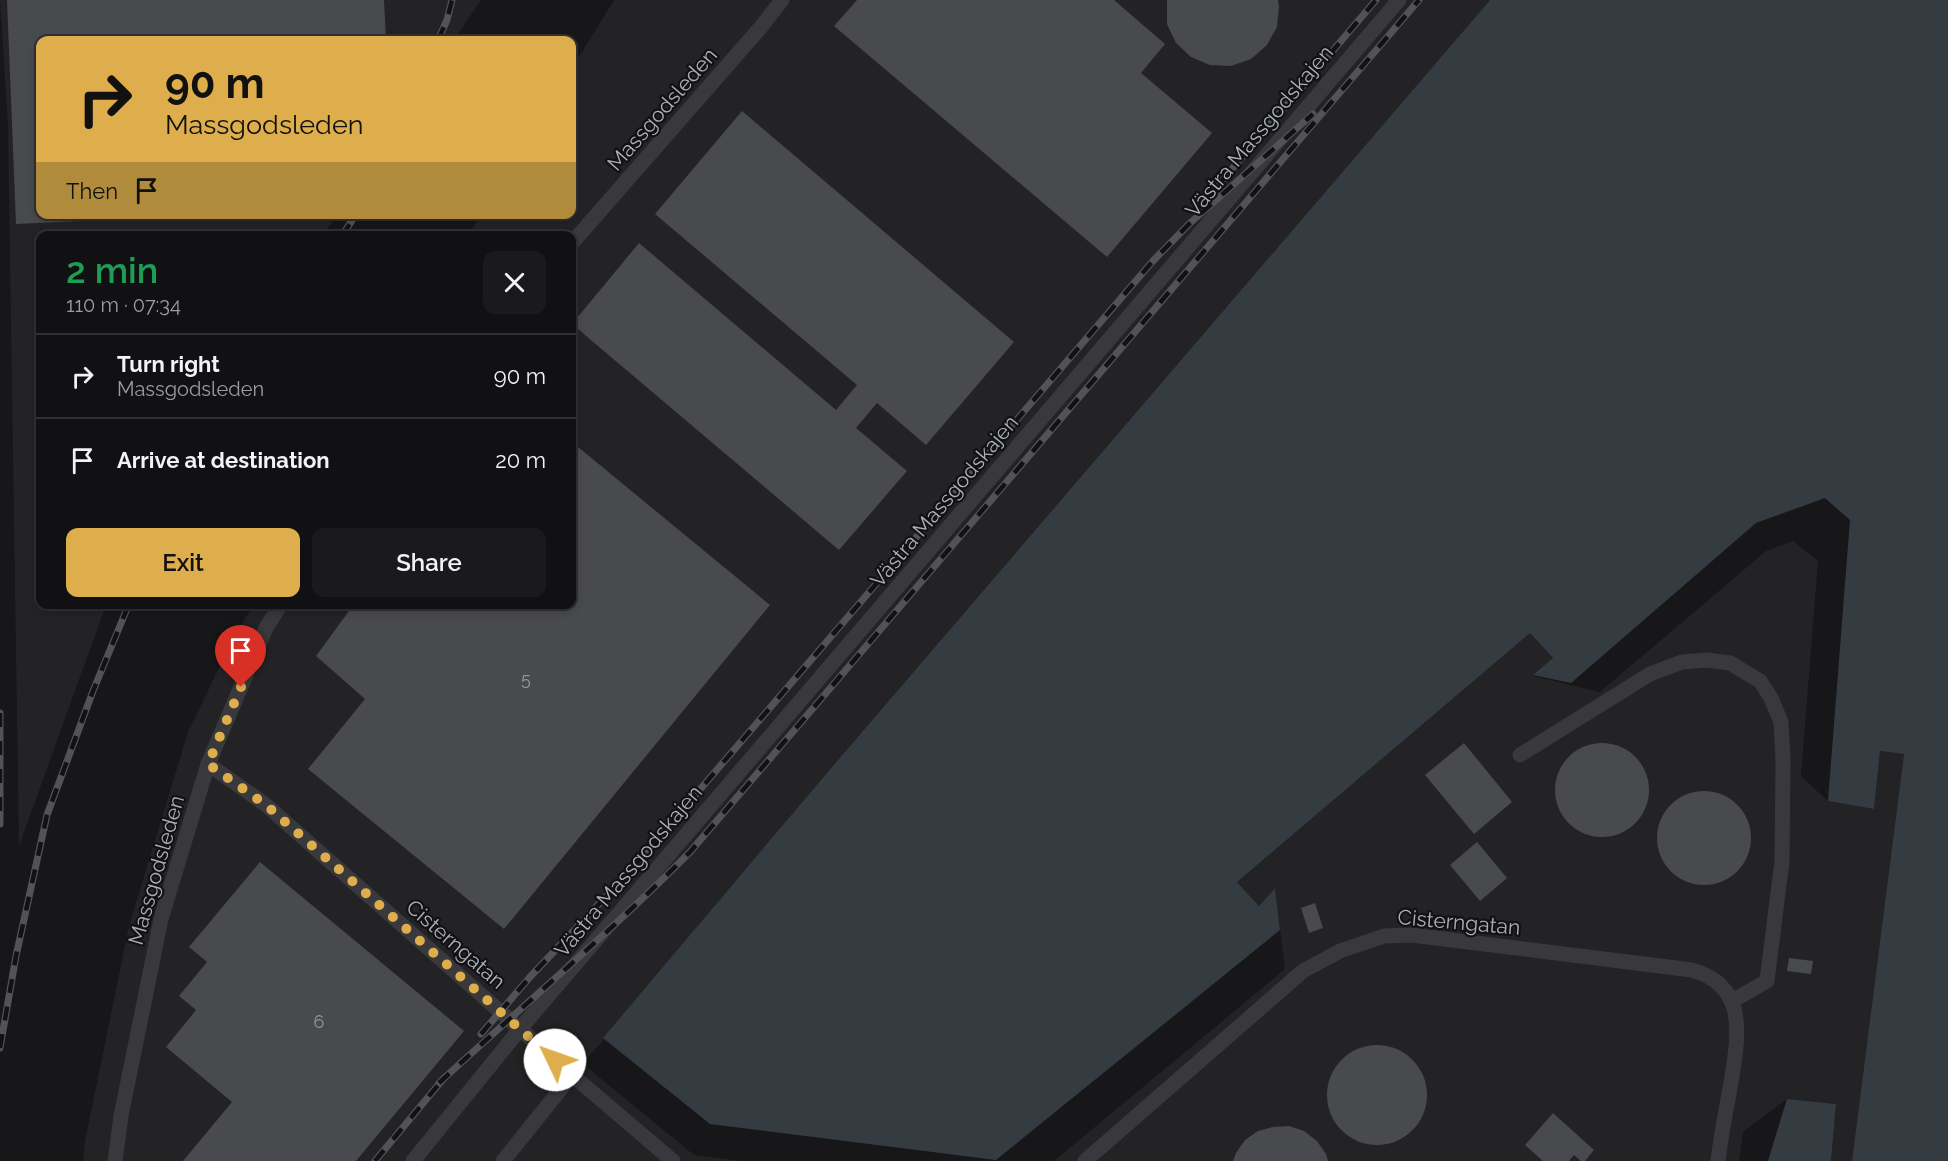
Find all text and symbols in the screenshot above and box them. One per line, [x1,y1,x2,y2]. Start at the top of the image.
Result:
street label: Västra Massgodskajen [1180,40,1338,222]
street label: Massgodsleden [602,43,722,175]
text: 90 m [165,59,265,108]
icon: right [66,60,144,138]
text: Massgodsleden [165,109,364,140]
icon: arrive [130,174,163,207]
text: Then [66,178,118,204]
text: 2 min [66,249,158,291]
button: close [483,251,546,314]
text: 110 m · 07:34 [66,293,181,317]
text: Turn right [117,351,220,377]
icon: right [66,360,99,393]
text: 90 m [494,363,546,389]
text: Massgodsleden [117,377,264,401]
street label: Västra Massgodskajen [865,410,1023,592]
icon: arrive [66,444,99,477]
text: Arrive at destination [117,447,330,473]
text: 20 m [495,447,546,473]
button: Exit [66,528,300,597]
button: Share [312,528,546,597]
pin [215,625,266,687]
icon: arrive [224,634,257,667]
house number: 5 [521,668,531,689]
street label: Västra Massgodskajen [549,780,707,962]
street label: Massgodsleden [123,792,189,948]
street label: Cisterngatan [401,894,511,994]
street label: Cisterngatan [1397,904,1521,940]
house number: 6 [314,1011,325,1032]
position arrow [523,1028,587,1092]

